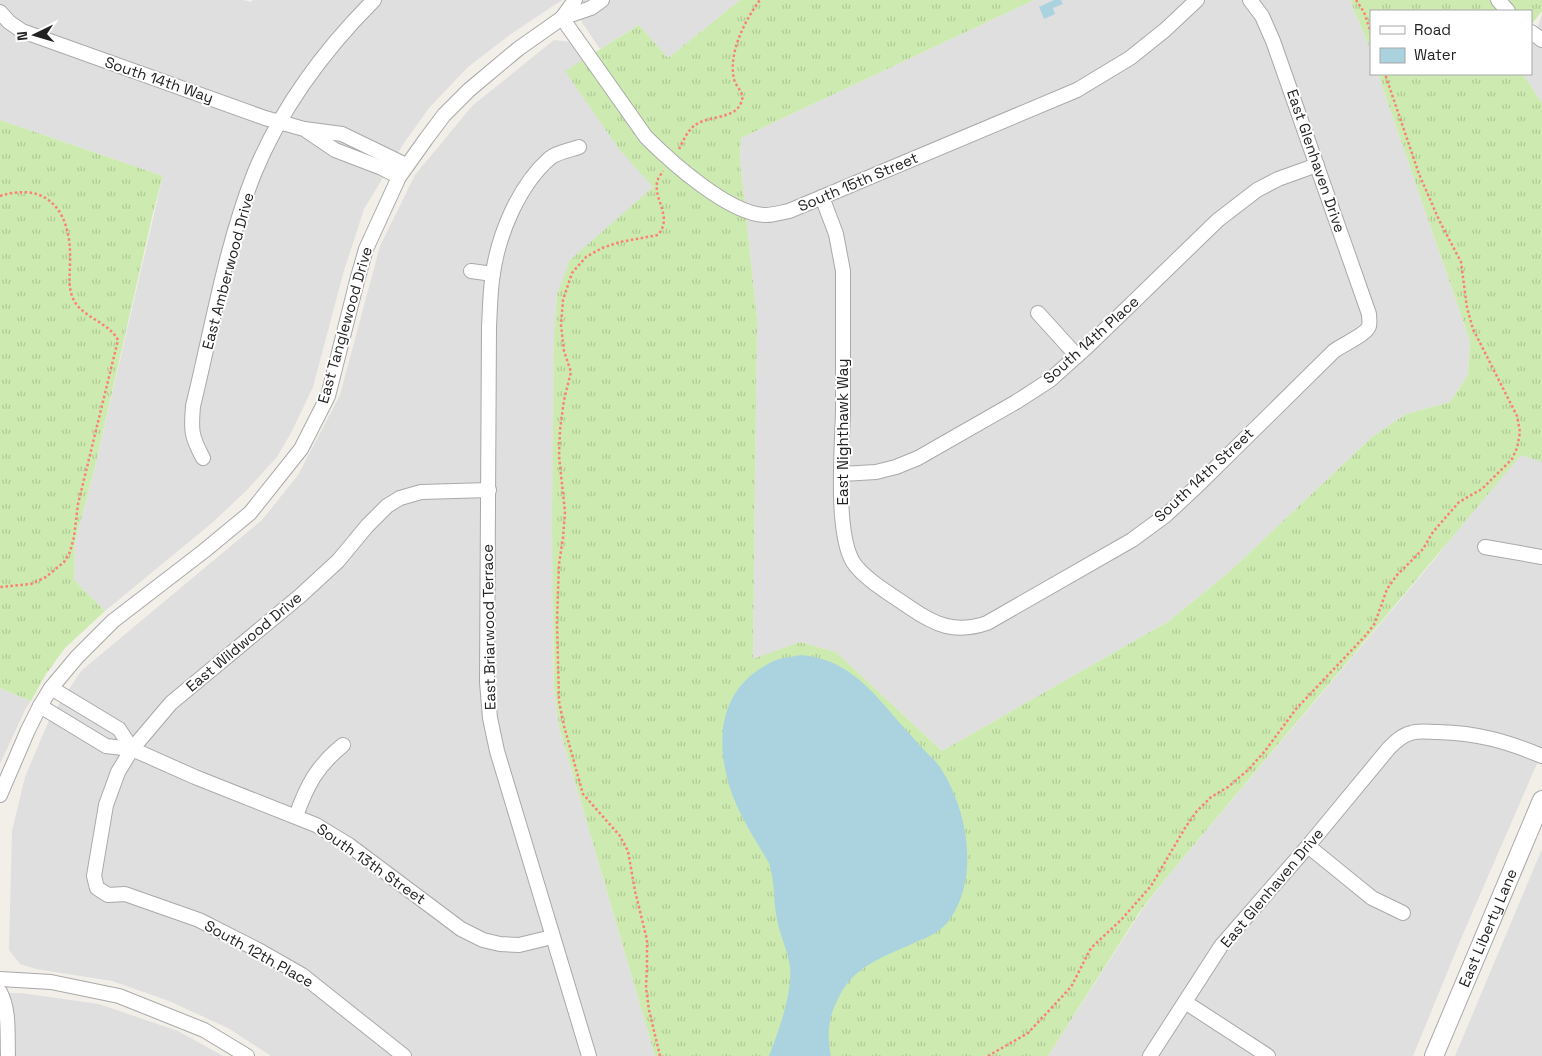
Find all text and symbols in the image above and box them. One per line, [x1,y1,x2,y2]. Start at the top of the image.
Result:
north arrow [10,10,60,60]
legend [1370,10,1532,75]
text: Road [1414,20,1451,39]
text: N [13,31,31,42]
text: Water [1414,45,1457,64]
street label: South 14th Way [102,52,216,107]
street label: East Glenhaven Drive [1283,87,1350,235]
street label: South 15th Street [795,148,921,215]
street label: East Amberwood Drive [197,190,258,351]
street label: East Tanglewood Drive [313,244,376,406]
street label: South 14th Place [1039,292,1142,388]
street label: East Nighthawk Way [833,359,852,505]
street label: South 14th Street [1150,424,1257,526]
street label: East Briarwood Terrace [478,544,499,710]
street label: East Wildwood Drive [182,588,306,696]
street label: South 13th Street [313,819,430,908]
street label: East Glenhaven Drive [1216,824,1327,951]
street label: East Liberty Lane [1454,866,1521,990]
street label: South 12th Place [201,916,317,991]

